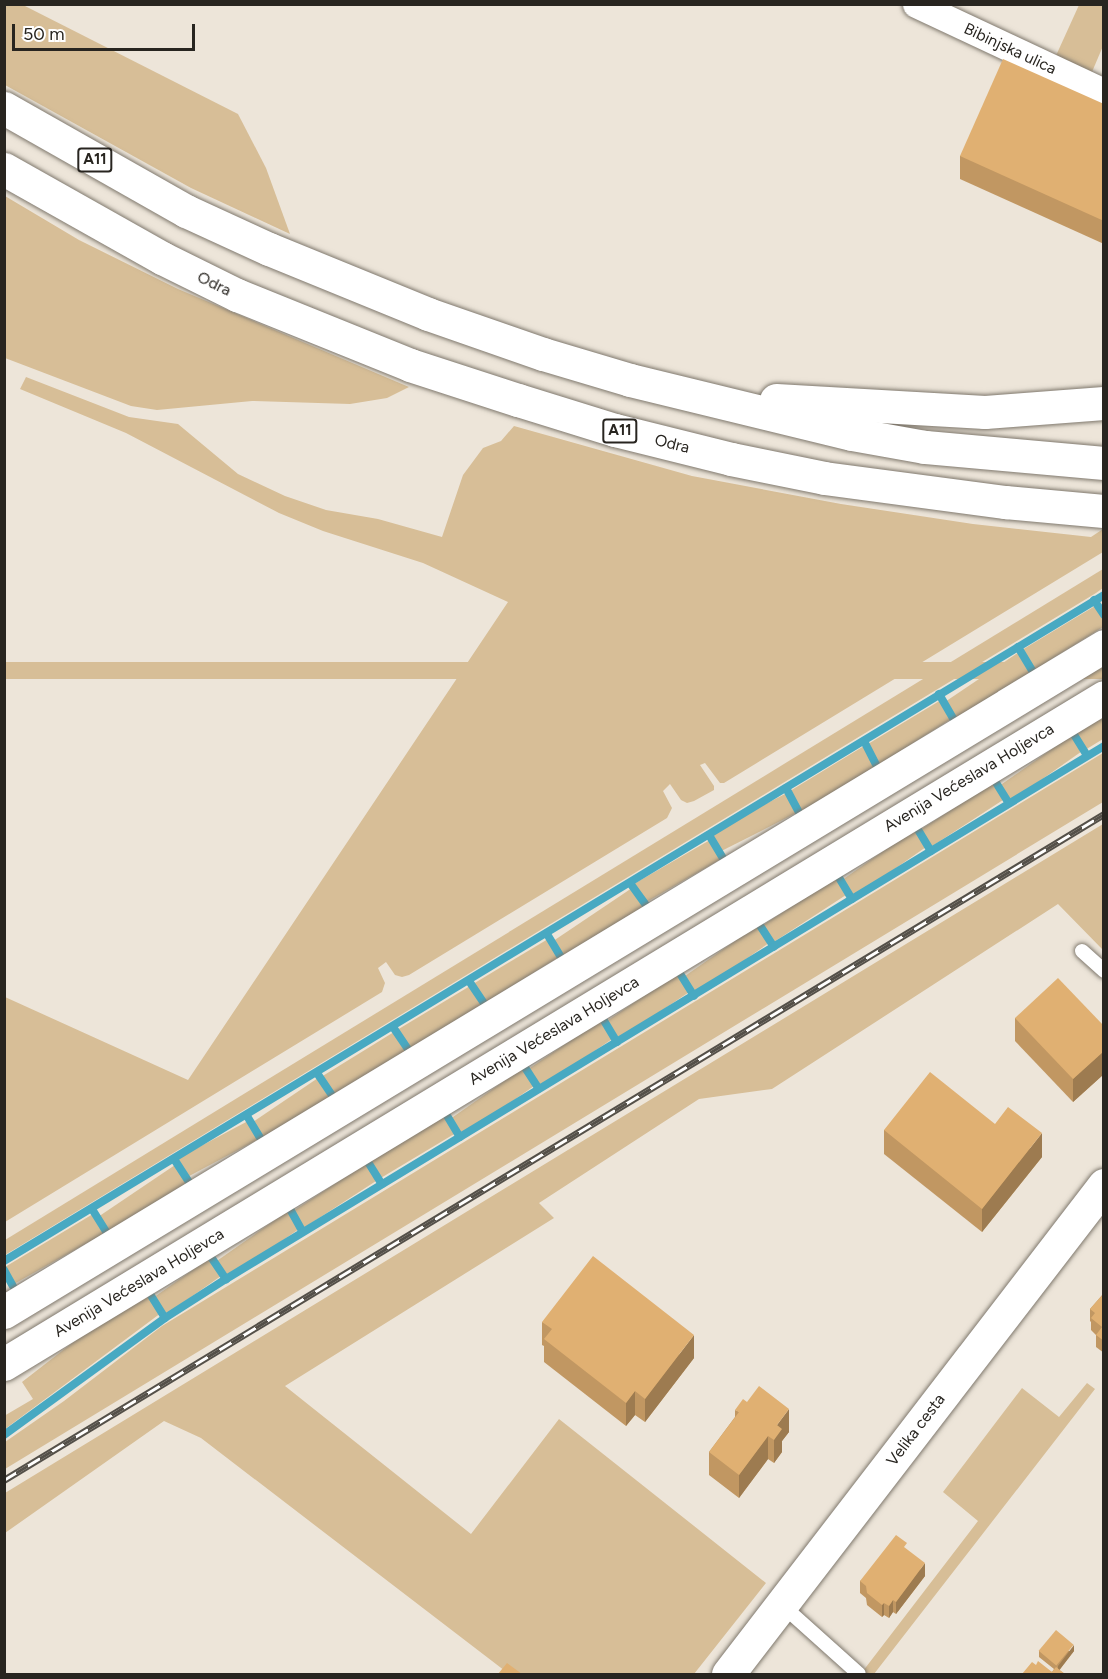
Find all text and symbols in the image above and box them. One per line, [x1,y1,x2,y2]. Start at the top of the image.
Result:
scale bar [15,12,198,50]
street label: Bibinjska ulica [961,19,1059,79]
text: 50 m [23,23,65,45]
road number: A11 [77,148,113,172]
street label: Odra [194,268,234,300]
road number: A11 [602,419,638,443]
street label: Odra [653,430,691,458]
street label: Avenija Većeslava Holjevca [880,720,1058,836]
street label: Avenija Većeslava Holjevca [465,973,643,1089]
street label: Avenija Većeslava Holjevca [50,1225,228,1341]
street label: Velika cesta [883,1390,949,1470]

